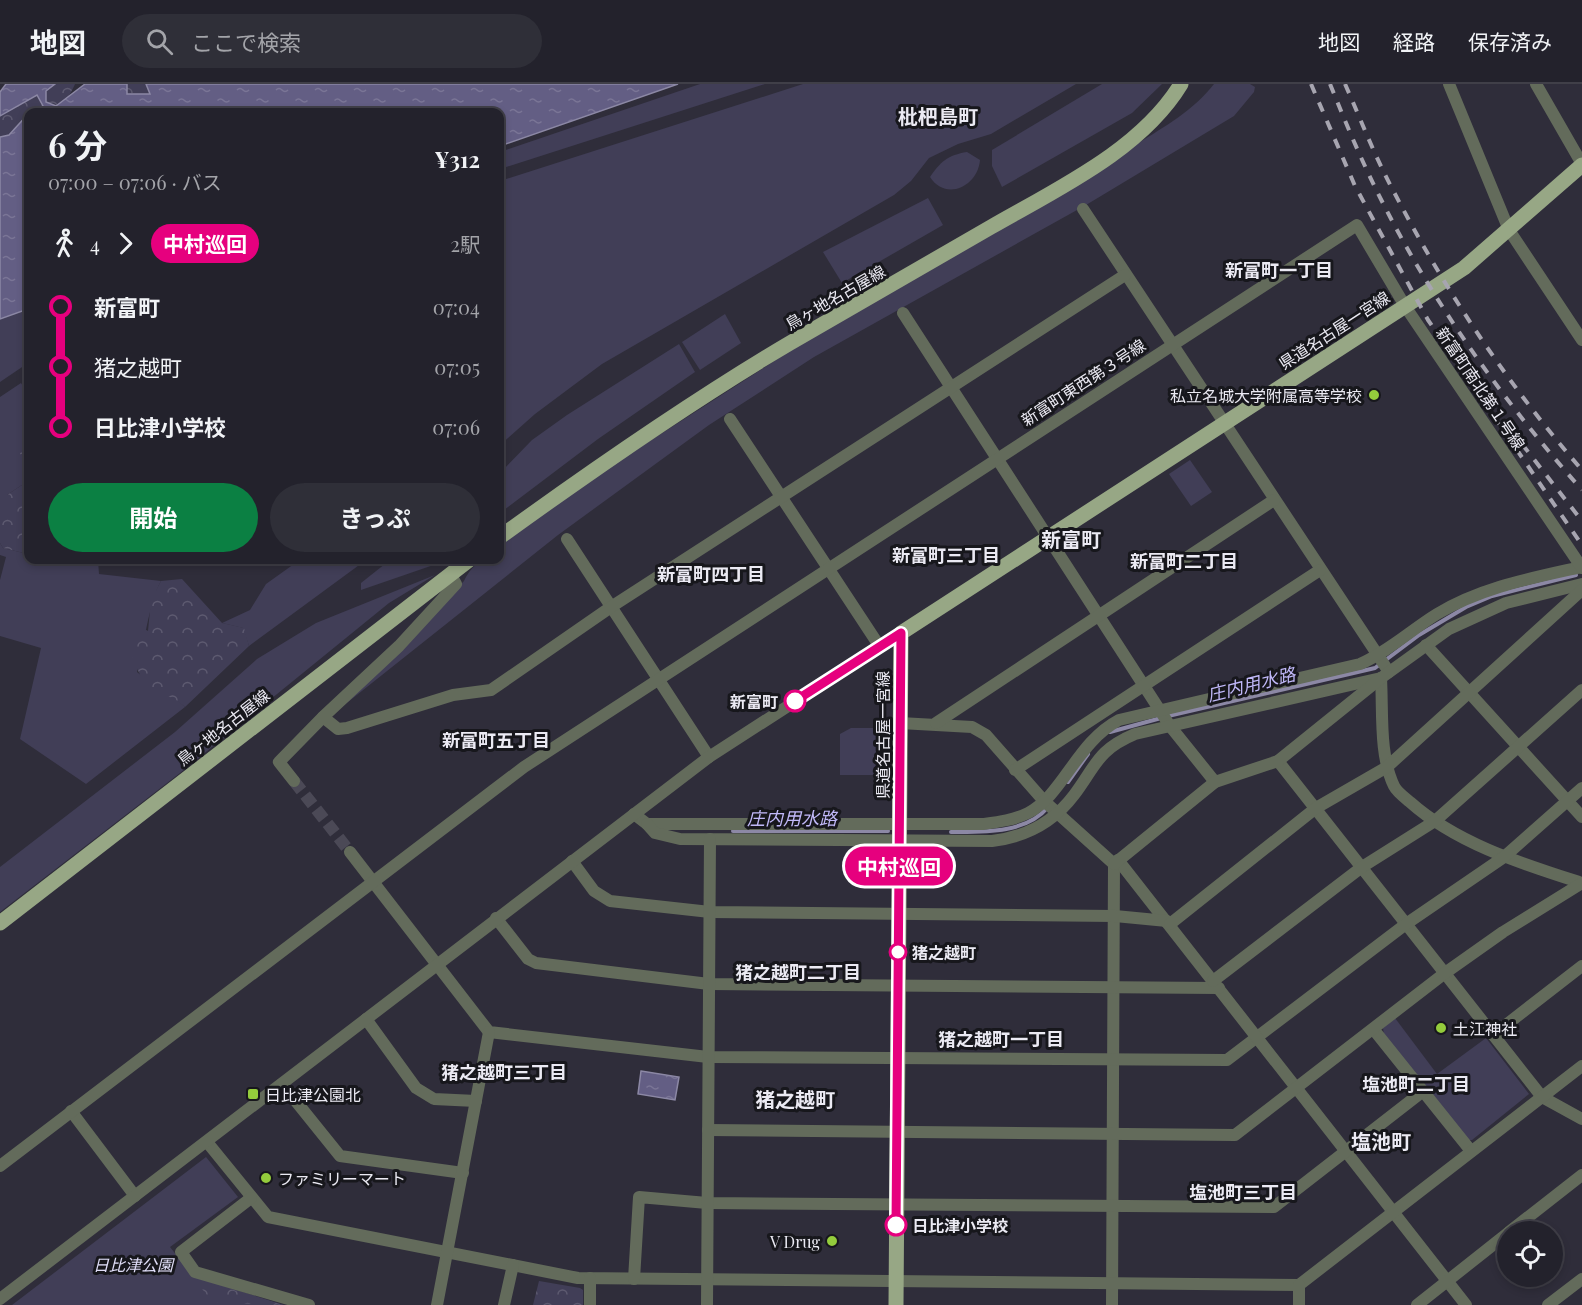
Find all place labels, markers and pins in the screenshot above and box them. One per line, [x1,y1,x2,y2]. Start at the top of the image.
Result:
place label: 私立名城大学附属高等学校 [1170,385,1362,406]
marker: 私立名城大学附属高等学校 [1367,388,1381,402]
marker: 新富町 [784,690,806,712]
place label: 新富町 [730,691,778,712]
place label: 猪之越町 [912,942,976,963]
marker: 猪之越町 [889,943,907,961]
place label: 土江神社 [1453,1018,1517,1039]
marker: 土江神社 [1434,1021,1448,1035]
place label: 日比津公園北 [265,1084,361,1105]
marker: 日比津公園北 [246,1087,260,1101]
place label: ファミリーマート [278,1168,406,1189]
marker: ファミリーマート [259,1171,273,1185]
marker: 日比津小学校 [885,1214,907,1236]
place label: 日比津小学校 [912,1215,1008,1236]
place label: V Drug [769,1231,821,1252]
marker: V Drug [825,1234,839,1248]

